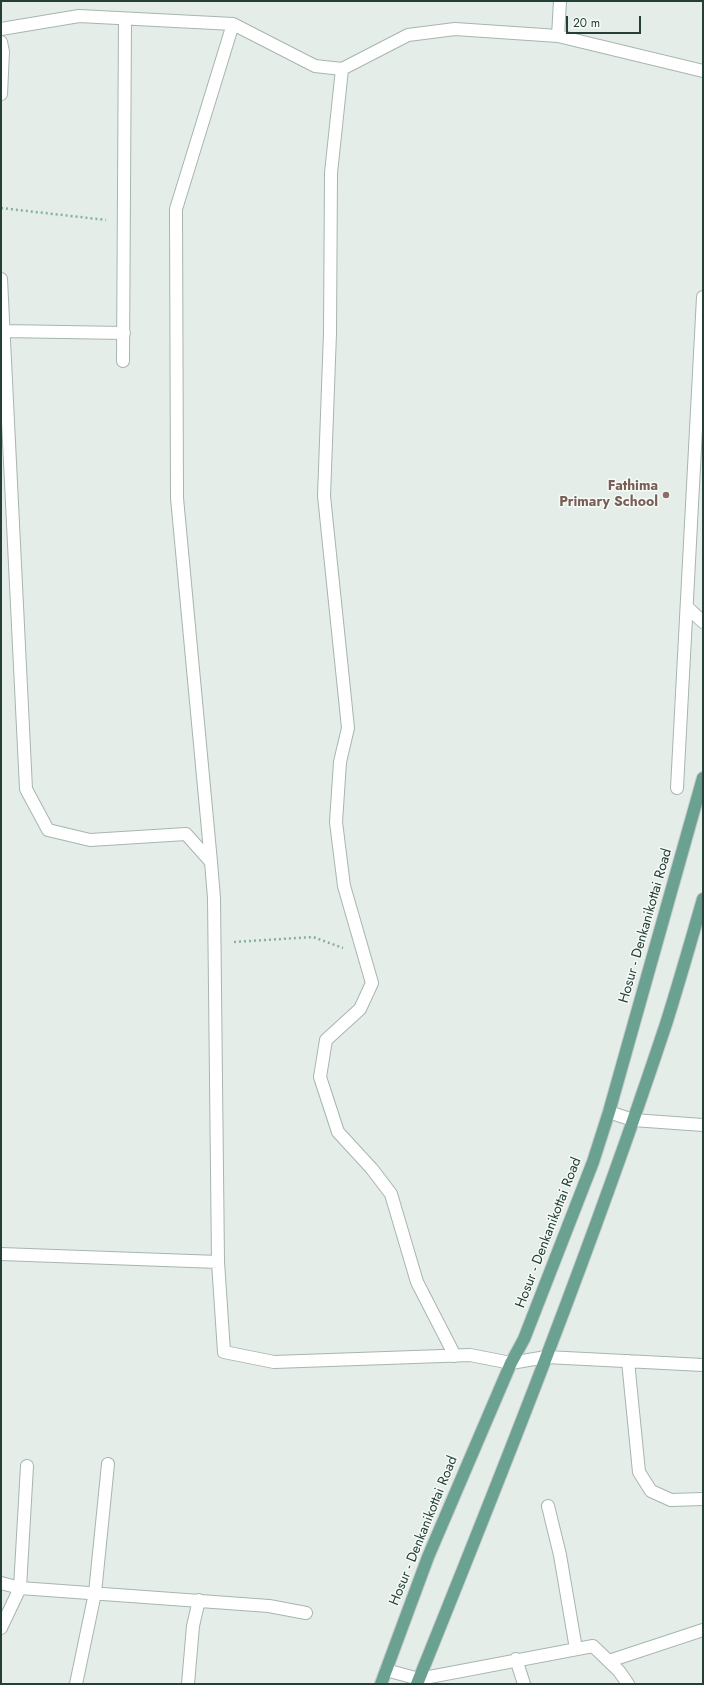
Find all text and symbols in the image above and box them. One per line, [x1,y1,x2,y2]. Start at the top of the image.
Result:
scale bar [568,8,643,34]
text: 20 m [573,14,600,32]
place label: Fathima Primary School [559,479,658,512]
marker: Fathima Primary School [661,490,671,500]
street label: Hosur - Denkanikottai Road [616,847,676,1005]
street label: Hosur - Denkanikottai Road [513,1155,585,1311]
street label: Hosur - Denkanikottai Road [386,1454,462,1608]

